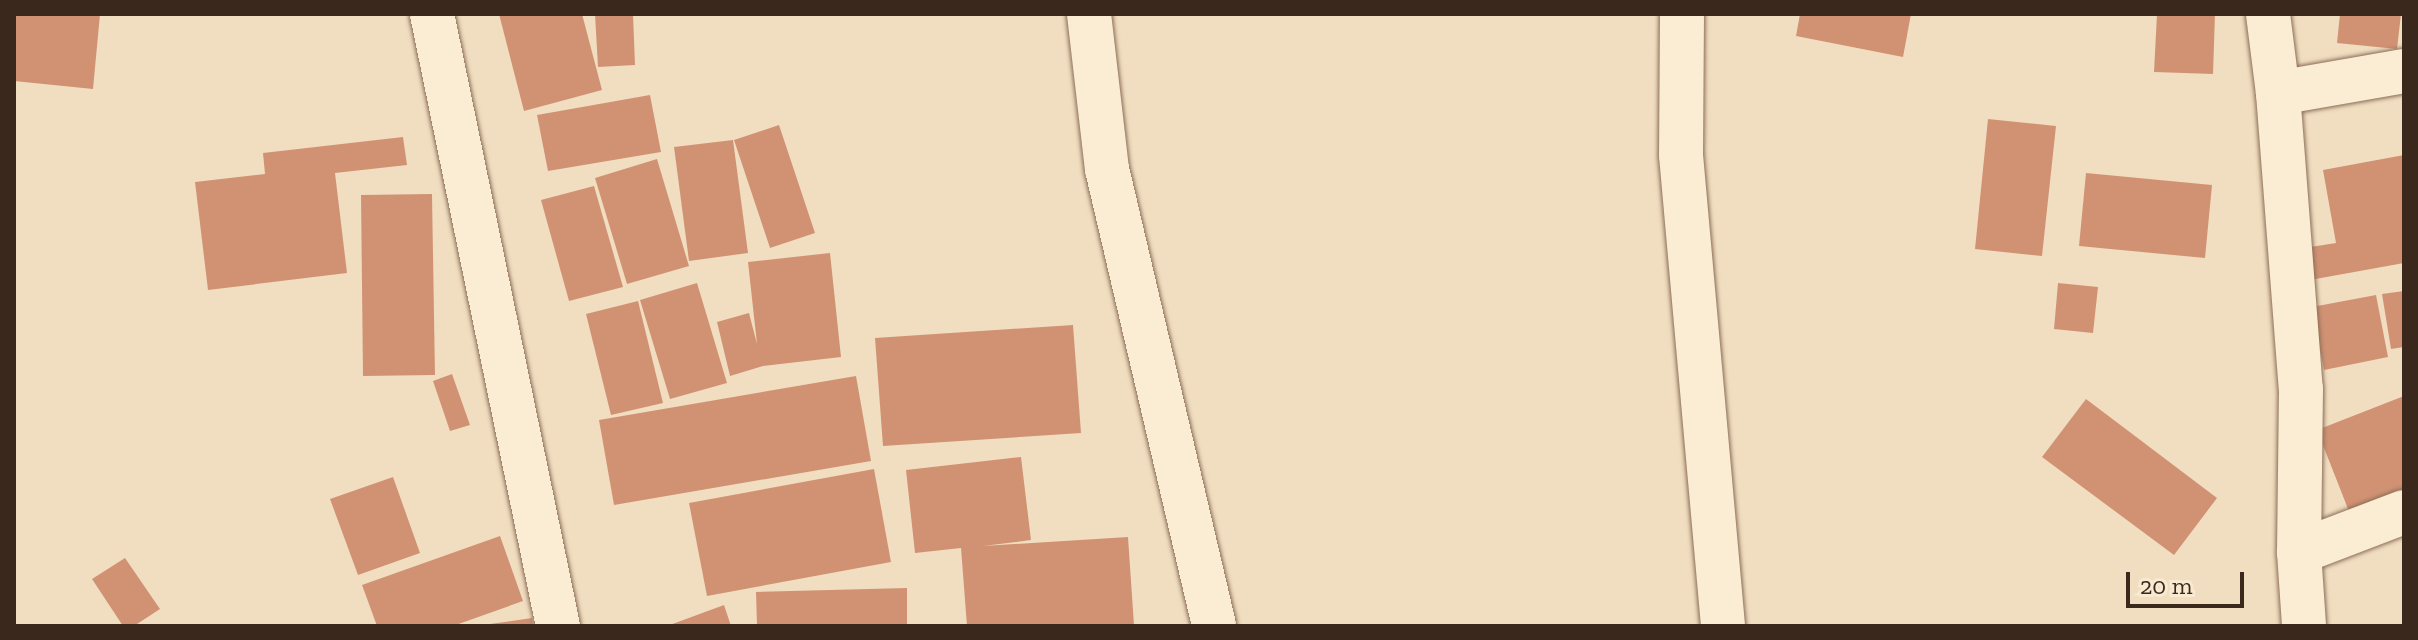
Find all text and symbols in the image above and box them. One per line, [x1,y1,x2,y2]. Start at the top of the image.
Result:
scale bar [2130,556,2248,606]
text: 20 m [2140,571,2192,600]

